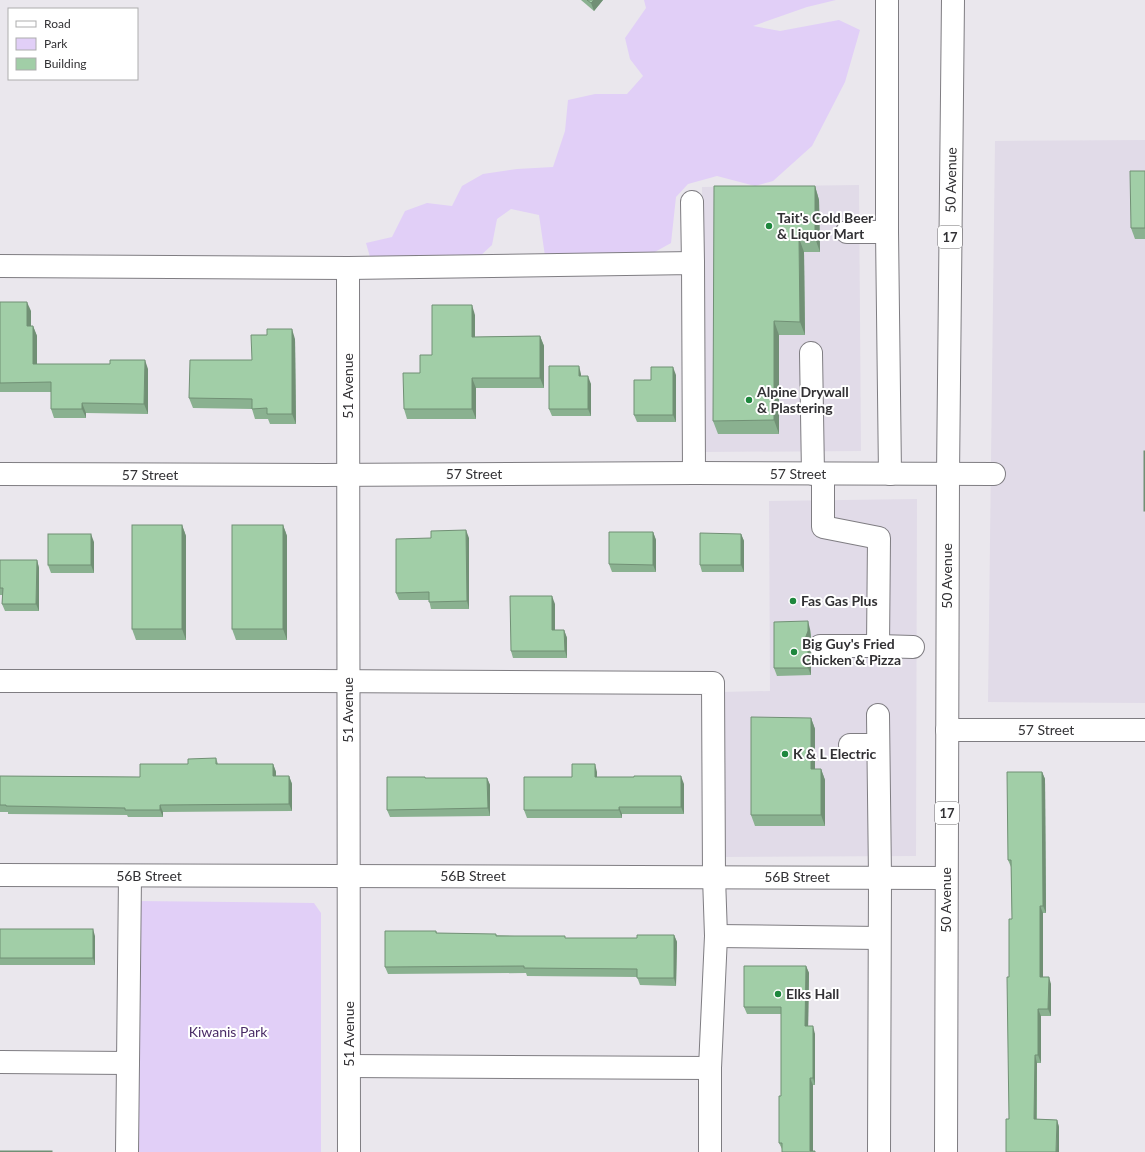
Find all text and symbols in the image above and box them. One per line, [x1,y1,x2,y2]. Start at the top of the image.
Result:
legend [8,8,138,80]
text: Road [44,16,71,31]
text: Park [44,36,68,51]
text: Building [44,56,87,71]
street label: 50 Avenue [941,147,960,213]
place label: Tait's Cold Beer & Liquor Mart [777,209,874,242]
marker: Tait's Cold Beer & Liquor Mart [764,221,774,231]
road number: 17 [938,226,962,248]
street label: 51 Avenue [339,353,356,419]
place label: Alpine Drywall & Plastering [756,383,849,416]
marker: Alpine Drywall & Plastering [744,395,754,405]
street label: 57 Street [446,465,502,482]
street label: 57 Street [770,465,826,482]
street label: 57 Street [122,466,178,483]
street label: 50 Avenue [938,543,955,609]
place label: Fas Gas Plus [801,592,878,609]
marker: Fas Gas Plus [788,596,798,606]
place label: Big Guy's Fried Chicken & Pizza [802,635,901,668]
marker: Big Guy's Fried Chicken & Pizza [789,647,799,657]
street label: 51 Avenue [339,677,356,743]
street label: 57 Street [1018,721,1074,738]
place label: K & L Electric [793,745,876,762]
marker: K & L Electric [780,749,790,759]
road number: 17 [935,802,959,824]
street label: 56B Street [116,867,182,884]
street label: 56B Street [440,867,506,884]
street label: 50 Avenue [937,867,954,933]
street label: 56B Street [764,868,830,885]
place label: Elks Hall [786,985,839,1002]
marker: Elks Hall [773,989,783,999]
street label: 51 Avenue [340,1001,357,1067]
park label: Kiwanis Park [189,1023,268,1040]

